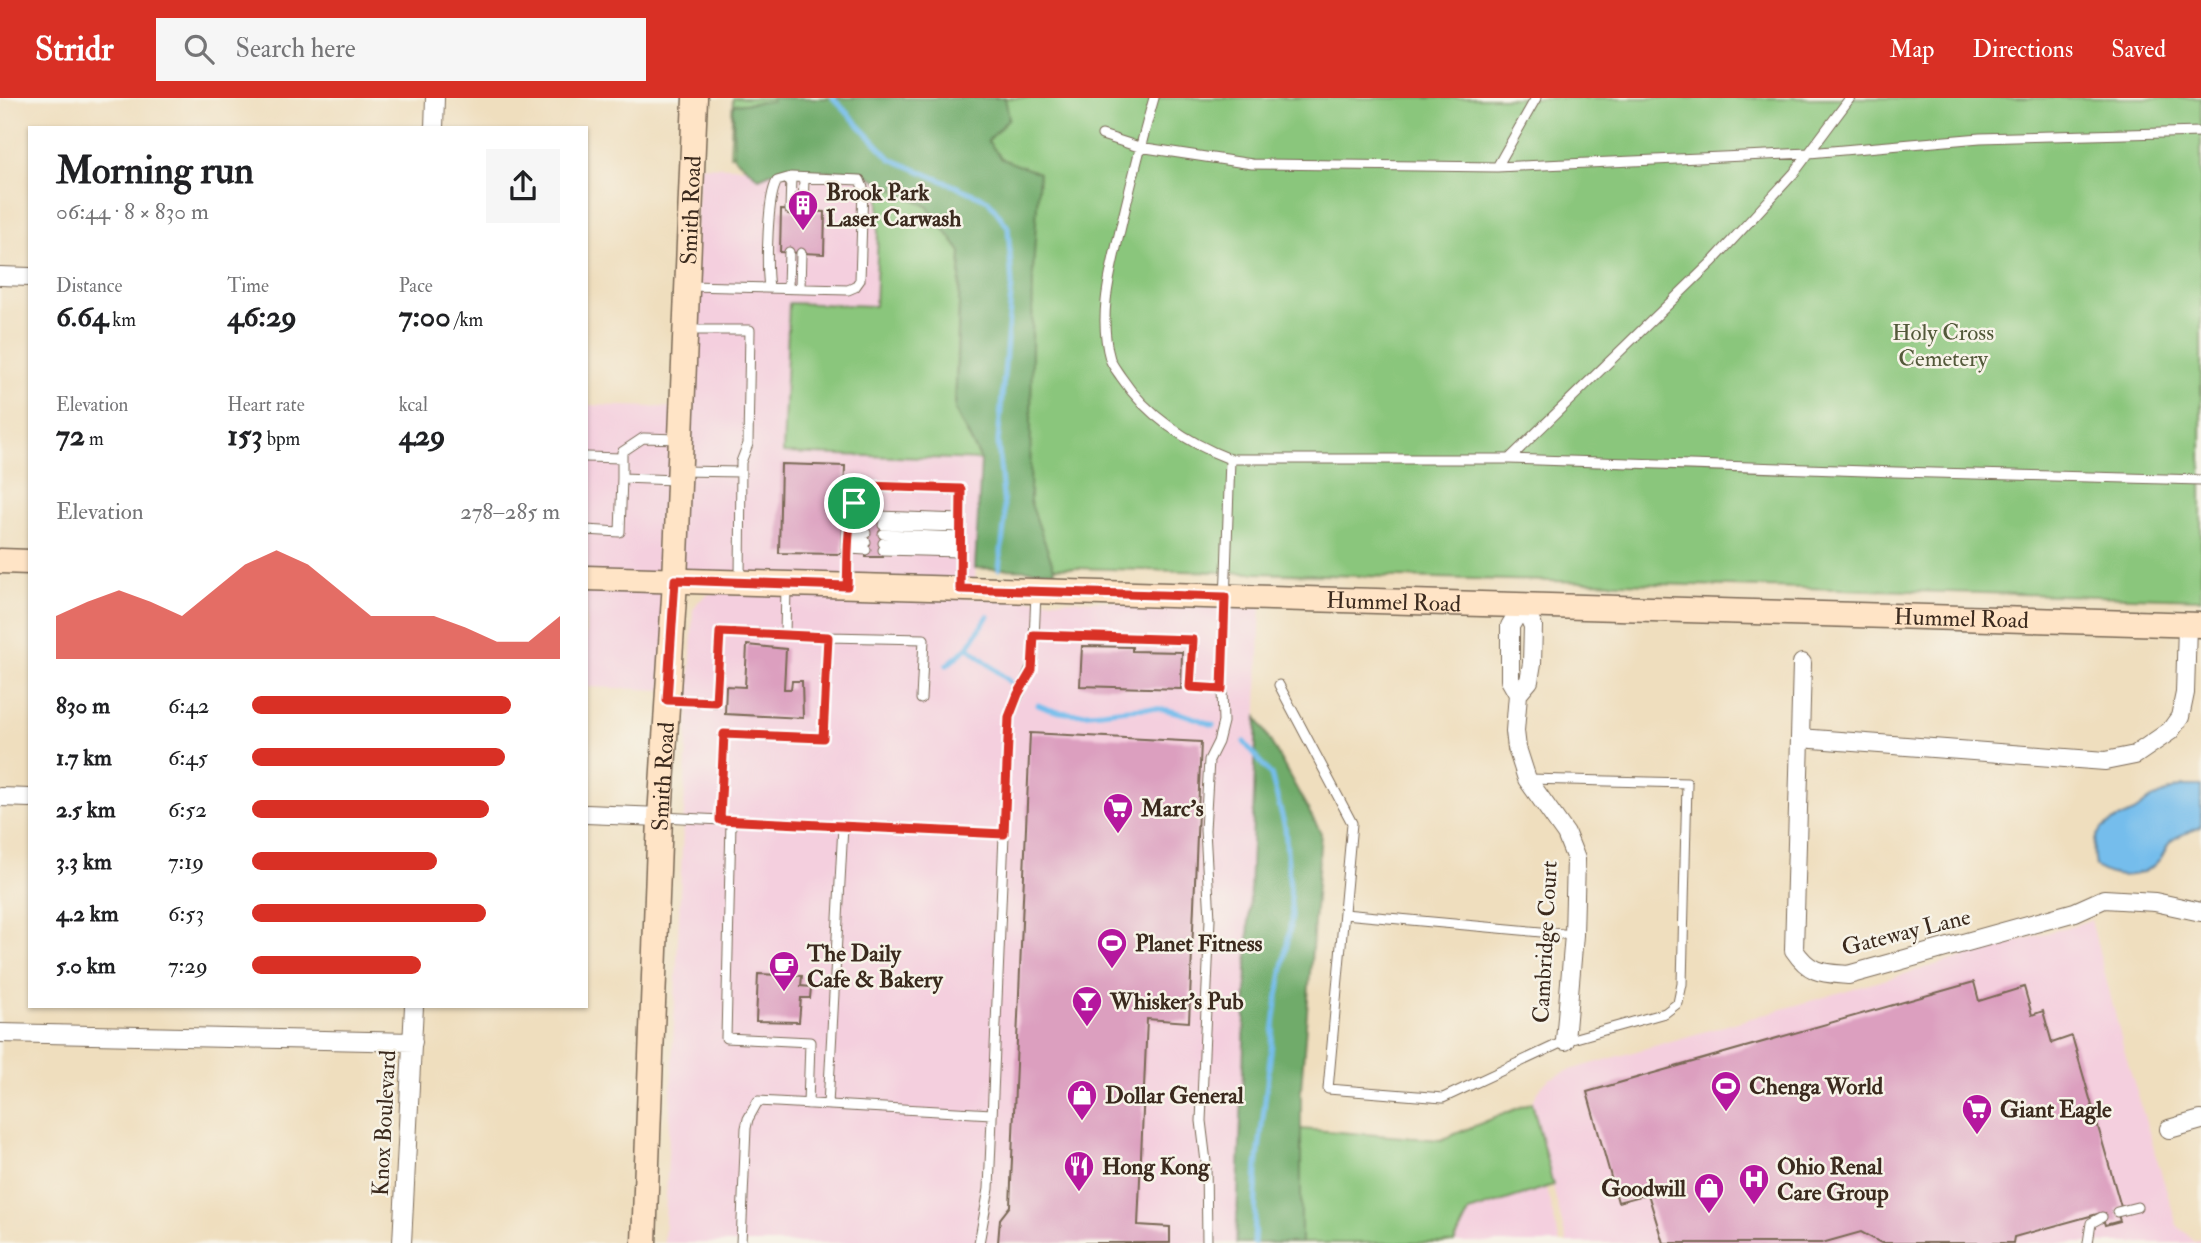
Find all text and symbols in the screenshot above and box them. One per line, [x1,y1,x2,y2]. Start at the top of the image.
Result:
search box [156,18,646,81]
text: Stridr [35,29,114,70]
icon: search [180,30,218,68]
text: Search here [236,33,356,65]
text: Map [1889,34,1934,65]
text: Directions [1972,34,2073,65]
text: Saved [2111,34,2166,65]
text: Morning run [56,147,254,195]
button: share [486,149,560,223]
street label: Smith Road [674,155,707,265]
place label: Brook Park Laser Carwash [826,178,961,233]
building icon: Brook Park Laser Carwash [786,188,820,232]
text: 06:44 · 8 × 830 m [56,197,209,226]
text: Distance [56,274,122,298]
text: Time [227,274,269,298]
text: Pace [399,274,433,298]
text: 6.64 [56,298,108,335]
text: 46:29 [227,298,297,335]
text: 7:00 [399,298,451,335]
text: km [108,308,136,332]
text: /km [451,308,483,332]
park label: Holy Cross Cemetery [1892,318,1994,373]
text: Elevation [56,393,128,417]
text: Heart rate [227,393,305,417]
text: kcal [399,393,428,417]
text: 72 [56,417,85,454]
text: 153 [227,417,263,454]
text: 429 [399,417,445,454]
text: m [85,427,104,451]
text: bpm [263,427,300,451]
pin [824,473,884,533]
icon: arrive [835,484,873,522]
text: Elevation [56,497,144,526]
text: 278–285 m [460,497,560,526]
street label: Hummel Road [1326,585,1461,618]
street label: Hummel Road [1894,602,2029,634]
text: 830 m [56,691,110,720]
text: 6:42 [168,691,209,720]
street label: Smith Road [645,721,681,831]
text: 1.7 km [56,743,112,772]
text: 6:45 [168,743,208,772]
supermarket icon: Marc's [1101,791,1135,835]
place label: Marc's [1140,794,1204,823]
text: 2.5 km [56,795,116,824]
text: 6:52 [168,795,207,824]
text: 3.3 km [56,847,112,876]
text: 7:19 [168,847,204,876]
street label: Cambridge Court [1526,860,1564,1024]
text: 4.2 km [56,899,119,928]
text: 6:53 [168,899,204,928]
street label: Gateway Lane [1839,902,1974,962]
sports icon: Planet Fitness [1095,926,1129,970]
place label: Planet Fitness [1135,929,1263,958]
place label: The Daily Cafe & Bakery [806,939,943,995]
cafe icon: The Daily Cafe & Bakery [767,949,801,993]
text: 5.0 km [56,951,116,980]
text: 7:29 [168,951,208,980]
bar icon: Whisker's Pub [1070,984,1104,1028]
place label: Whisker's Pub [1109,987,1243,1016]
street label: Knox Boulevard [366,1049,402,1197]
sports icon: Chenga World [1709,1069,1743,1113]
place label: Chenga World [1749,1072,1884,1102]
shop icon: Dollar General [1065,1078,1099,1122]
place label: Dollar General [1105,1081,1245,1110]
supermarket icon: Giant Eagle [1960,1092,1994,1136]
place label: Giant Eagle [2000,1095,2112,1125]
restaurant icon: Hong Kong [1062,1149,1096,1193]
place label: Hong Kong [1102,1152,1211,1182]
place label: Ohio Renal Care Group [1777,1152,1889,1208]
hospital icon: Ohio Renal Care Group [1737,1162,1771,1206]
shop icon: Goodwill [1692,1171,1726,1215]
place label: Goodwill [1601,1174,1687,1203]

